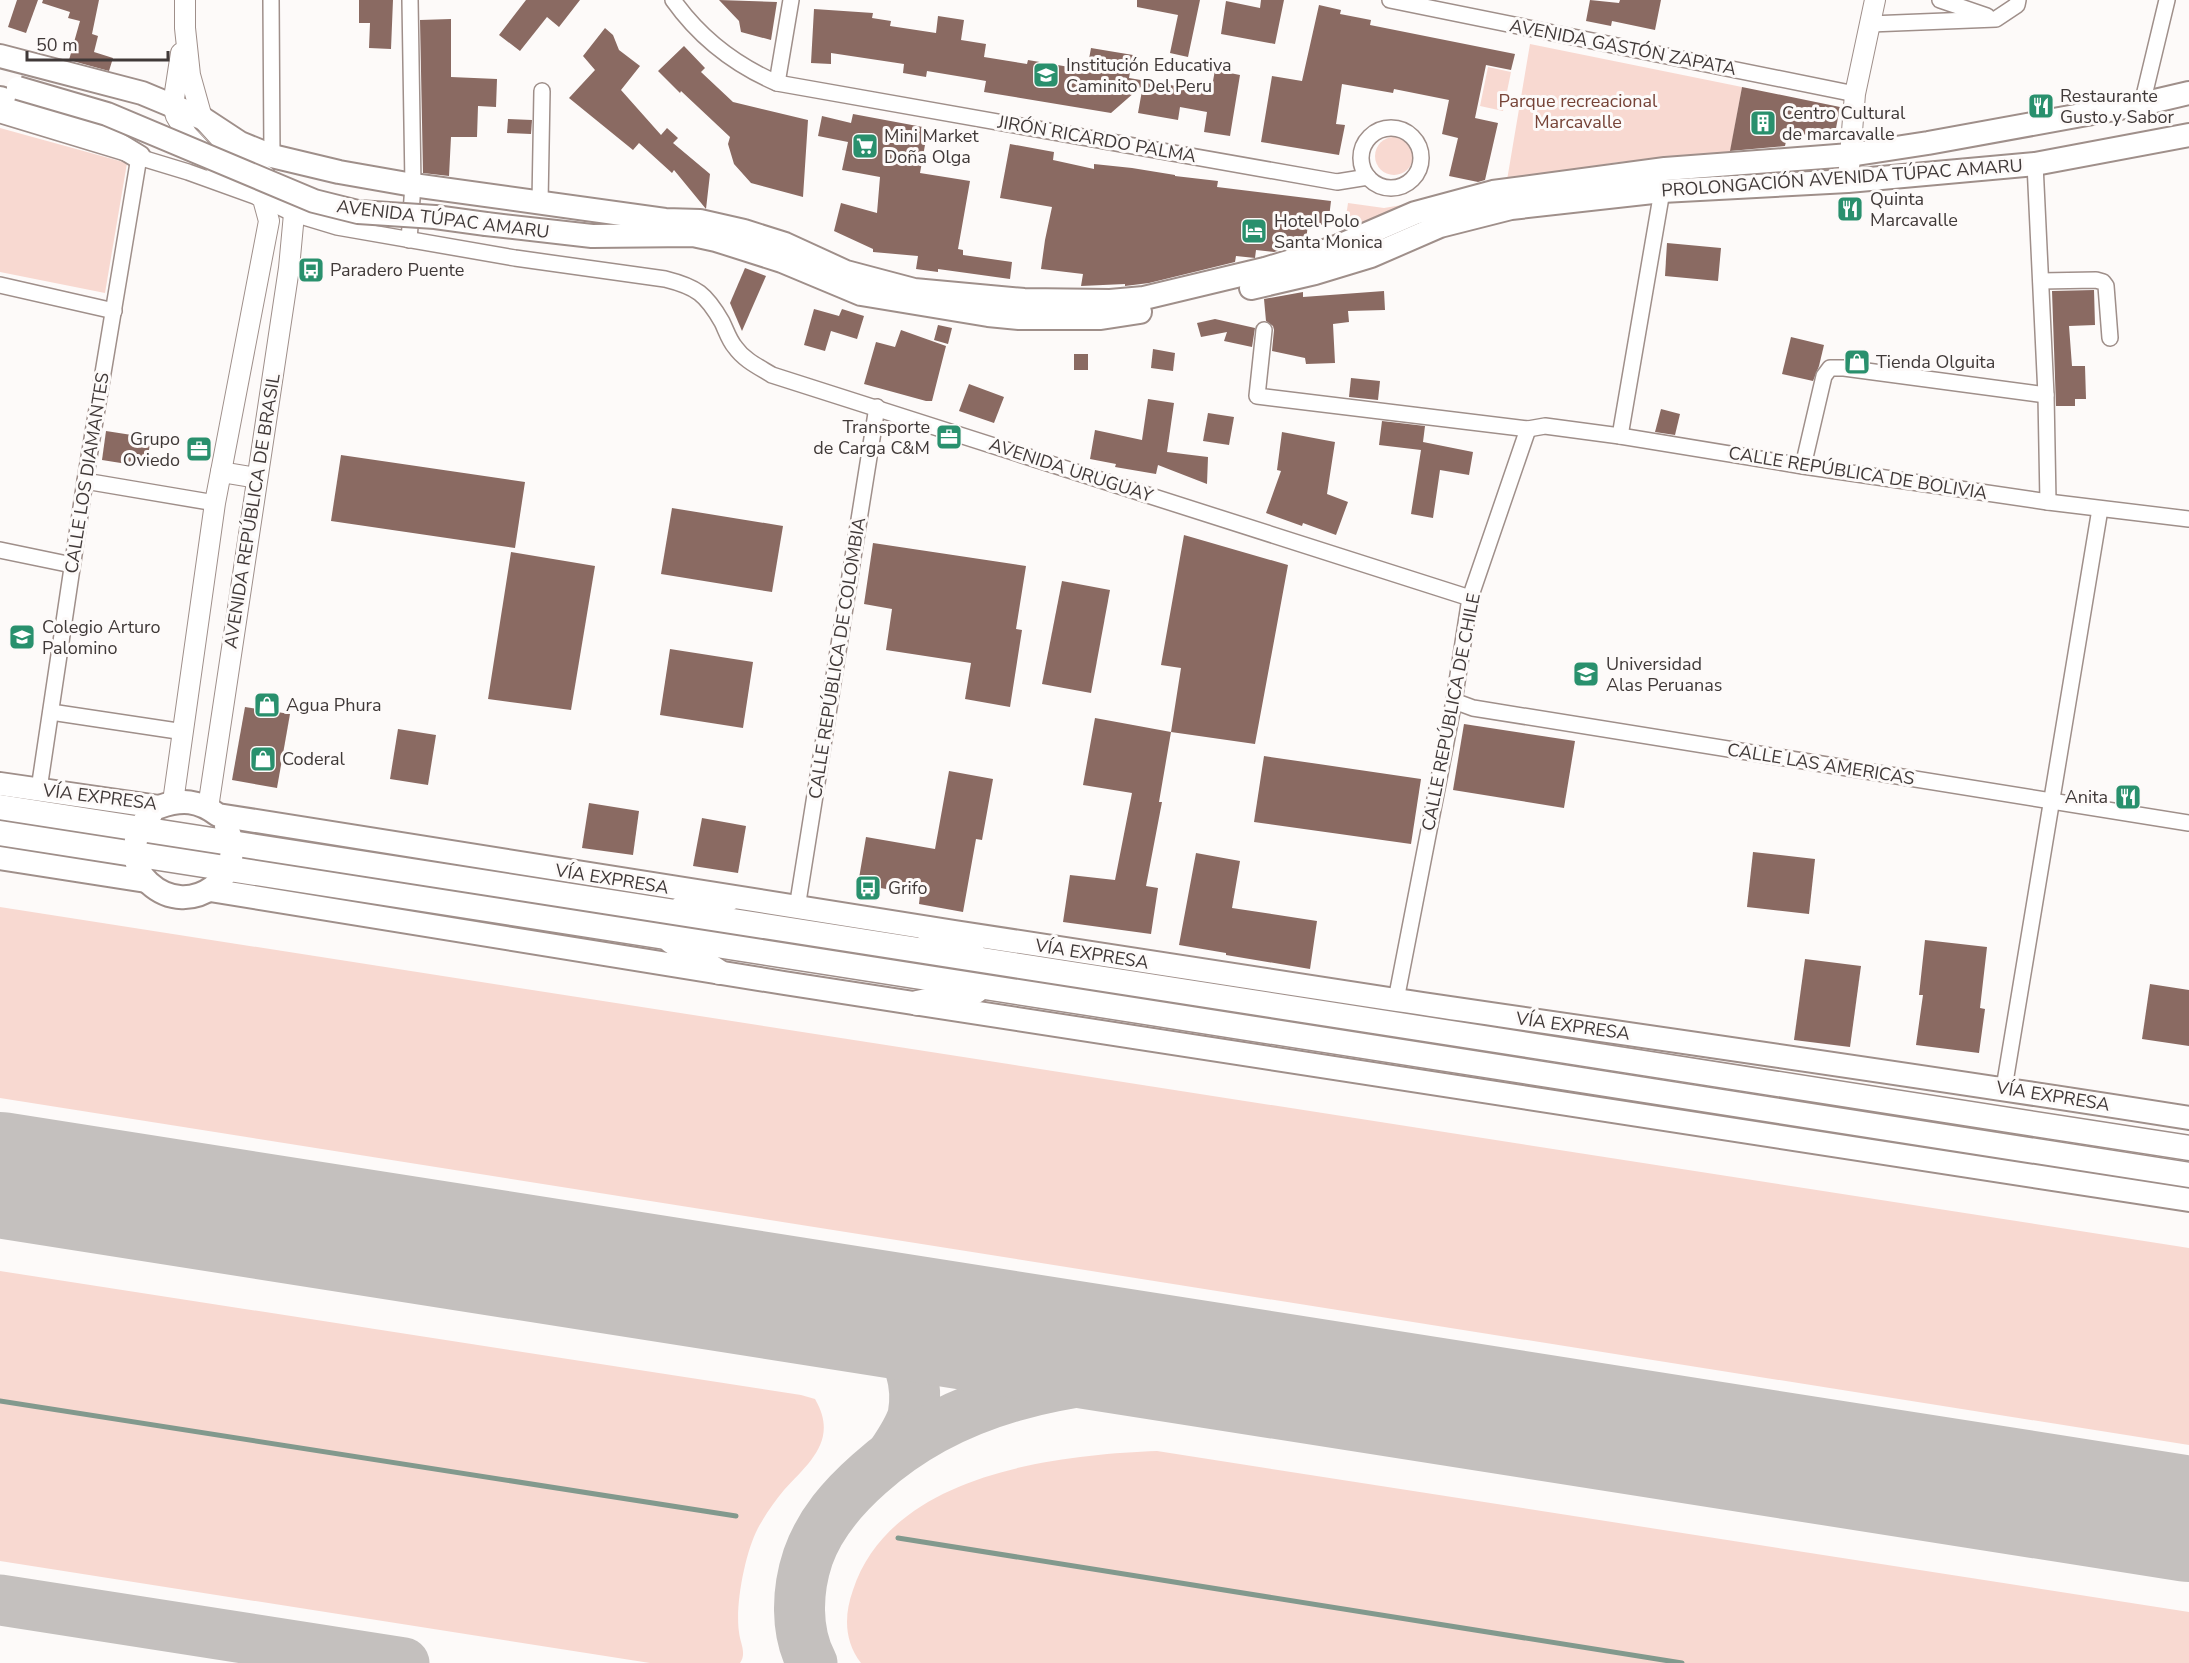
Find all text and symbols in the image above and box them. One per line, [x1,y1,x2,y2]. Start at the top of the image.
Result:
street label: AVENIDA GASTÓN ZAPATA [1508,13,1738,81]
scale bar [27,24,168,62]
text: 50 m [36,33,78,57]
place label: Institución Educativa Caminito Del Peru [1066,53,1232,98]
school or university icon: Institución Educativa Caminito Del Peru [1031,60,1061,90]
place label: Restaurante Gusto y Sabor [2060,84,2175,129]
park label: Parque recreacional Marcavalle [1499,89,1658,134]
restaurant icon: Restaurante Gusto y Sabor [2026,91,2056,121]
place label: Centro Cultural de marcavalle [1782,101,1906,146]
building icon: Centro Cultural de marcavalle [1748,108,1778,138]
street label: JIRÓN RICARDO PALMA [995,110,1198,168]
place label: Mini Market Doña Olga [884,124,979,169]
supermarket icon: Mini Market Doña Olga [850,131,880,161]
street label: PROLONGACIÓN AVENIDA TÚPAC AMARU [1661,153,2023,203]
place label: Quinta Marcavalle [1870,187,1958,232]
street label: AVENIDA TÚPAC AMARU [335,194,551,244]
restaurant icon: Quinta Marcavalle [1835,194,1865,224]
place label: Hotel Polo Santa Monica [1274,209,1383,254]
hotel icon: Hotel Polo Santa Monica [1239,216,1269,246]
bus stop icon: Paradero Puente [296,255,326,285]
place label: Paradero Puente [330,258,464,282]
shop icon: Tienda Olguita [1842,347,1872,377]
place label: Tienda Olguita [1876,350,1995,374]
street label: CALLE LOS DIAMANTES [59,371,115,575]
street label: AVENIDA REPÚBLICA DE BRASIL [218,372,286,650]
place label: Transporte de Carga C&M [813,415,930,460]
office icon: Transporte de Carga C&M [934,422,964,452]
place label: Grupo Oviedo [123,427,180,472]
street label: AVENIDA URUGUAY [986,432,1156,508]
office icon: Grupo Oviedo [184,434,214,464]
street label: CALLE REPÚBLICA DE BOLIVIA [1727,441,1989,505]
street label: CALLE REPÚBLICA DE COLOMBIA [803,515,871,801]
street label: CALLE REPÚBLICA DE CHILE [1416,591,1486,833]
place label: Colegio Arturo Palomino [42,615,160,660]
school or university icon: Colegio Arturo Palomino [7,622,37,652]
place label: Universidad Alas Peruanas [1606,652,1722,697]
school or university icon: Universidad Alas Peruanas [1571,659,1601,689]
shop icon: Agua Phura [252,690,282,720]
place label: Agua Phura [286,693,381,717]
street label: CALLE LAS AMERICAS [1726,737,1916,791]
shop icon: Coderal [248,744,278,774]
place label: Coderal [282,747,345,771]
street label: VÍA EXPRESA [41,778,158,816]
restaurant icon: Anita [2113,782,2143,812]
place label: Anita [2065,785,2108,809]
street label: VÍA EXPRESA [552,858,671,900]
bus stop icon: Grifo [853,873,883,903]
place label: Grifo [888,876,927,900]
street label: VÍA EXPRESA [1032,933,1151,975]
street label: VÍA EXPRESA [1514,1006,1631,1046]
street label: VÍA EXPRESA [1993,1075,2112,1117]

